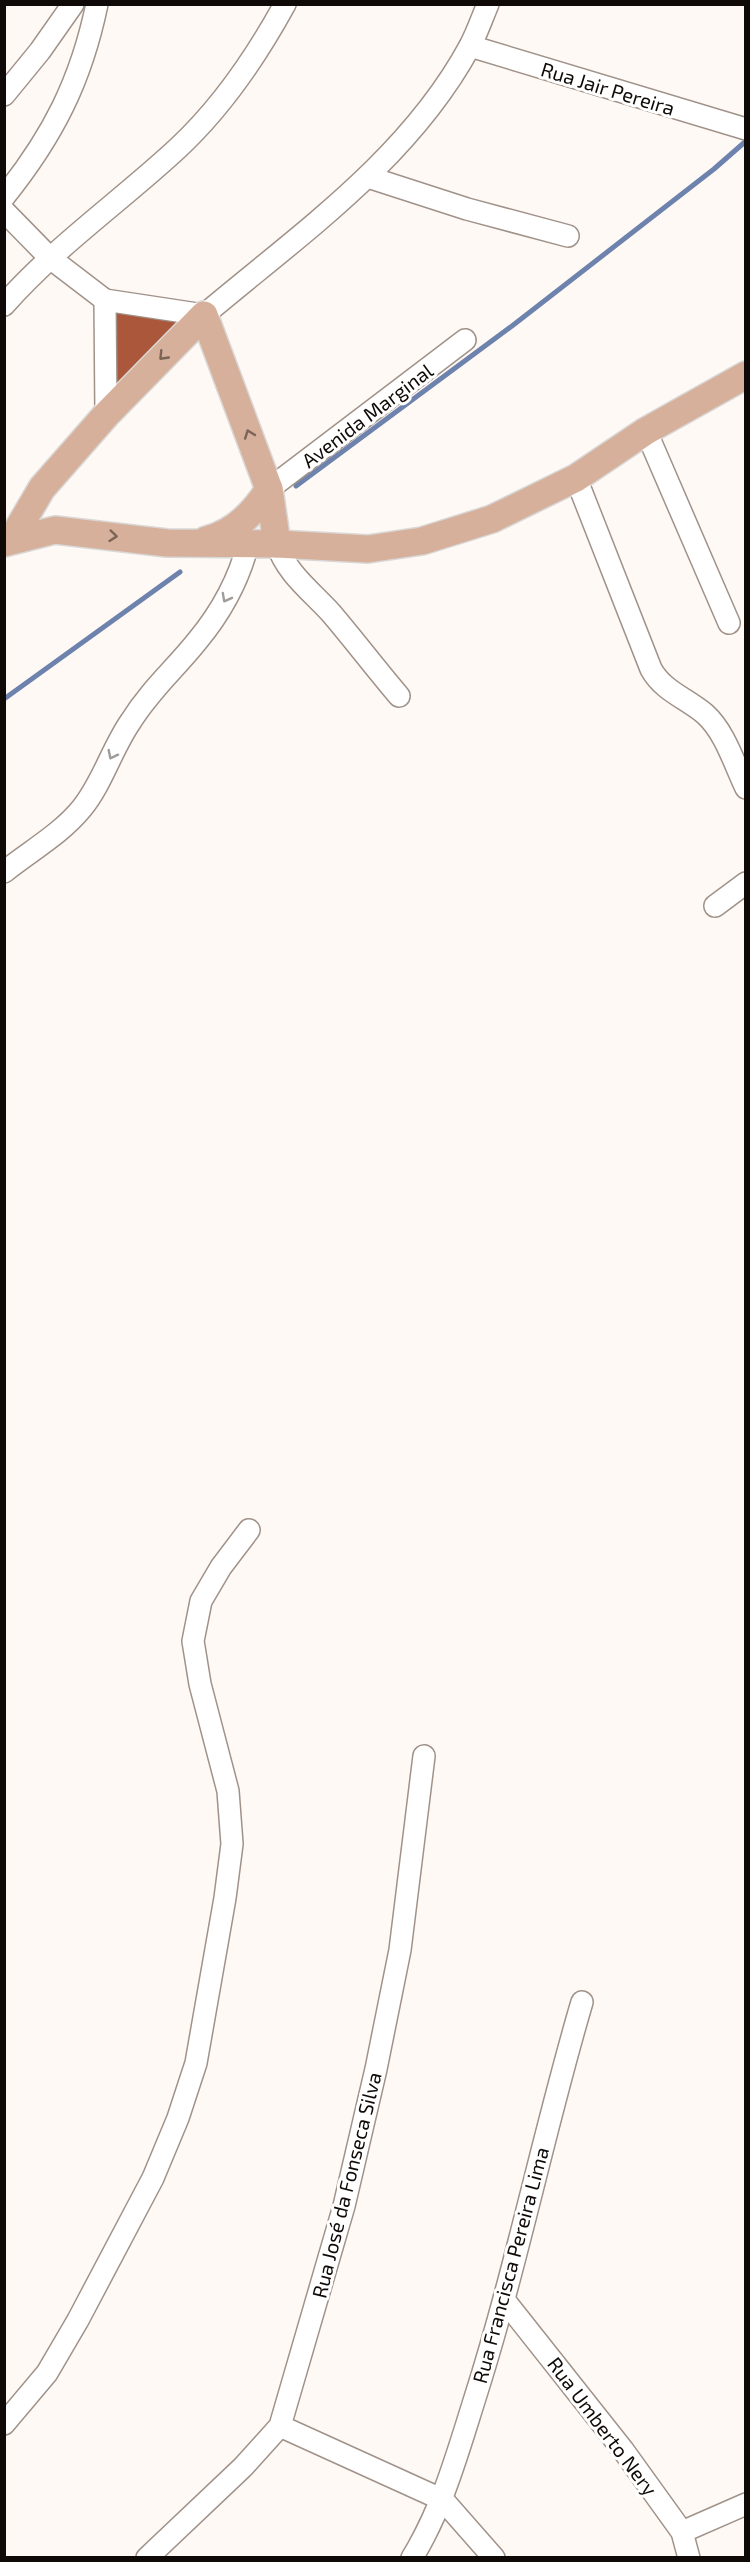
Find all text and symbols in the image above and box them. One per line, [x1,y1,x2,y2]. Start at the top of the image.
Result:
street label: Rua Jair Pereira [538,56,678,120]
one-way arrow [160,349,171,360]
street label: Avenida Marginal [297,358,437,472]
one-way arrow [244,429,256,440]
one-way arrow [108,530,117,542]
one-way arrow [222,591,233,602]
one-way arrow [108,749,120,760]
street label: Rua José da Fonseca Silva [306,2070,386,2300]
street label: Rua Francisca Pereira Lima [467,2144,553,2386]
street label: Rua Umberto Nery [543,2352,663,2500]

